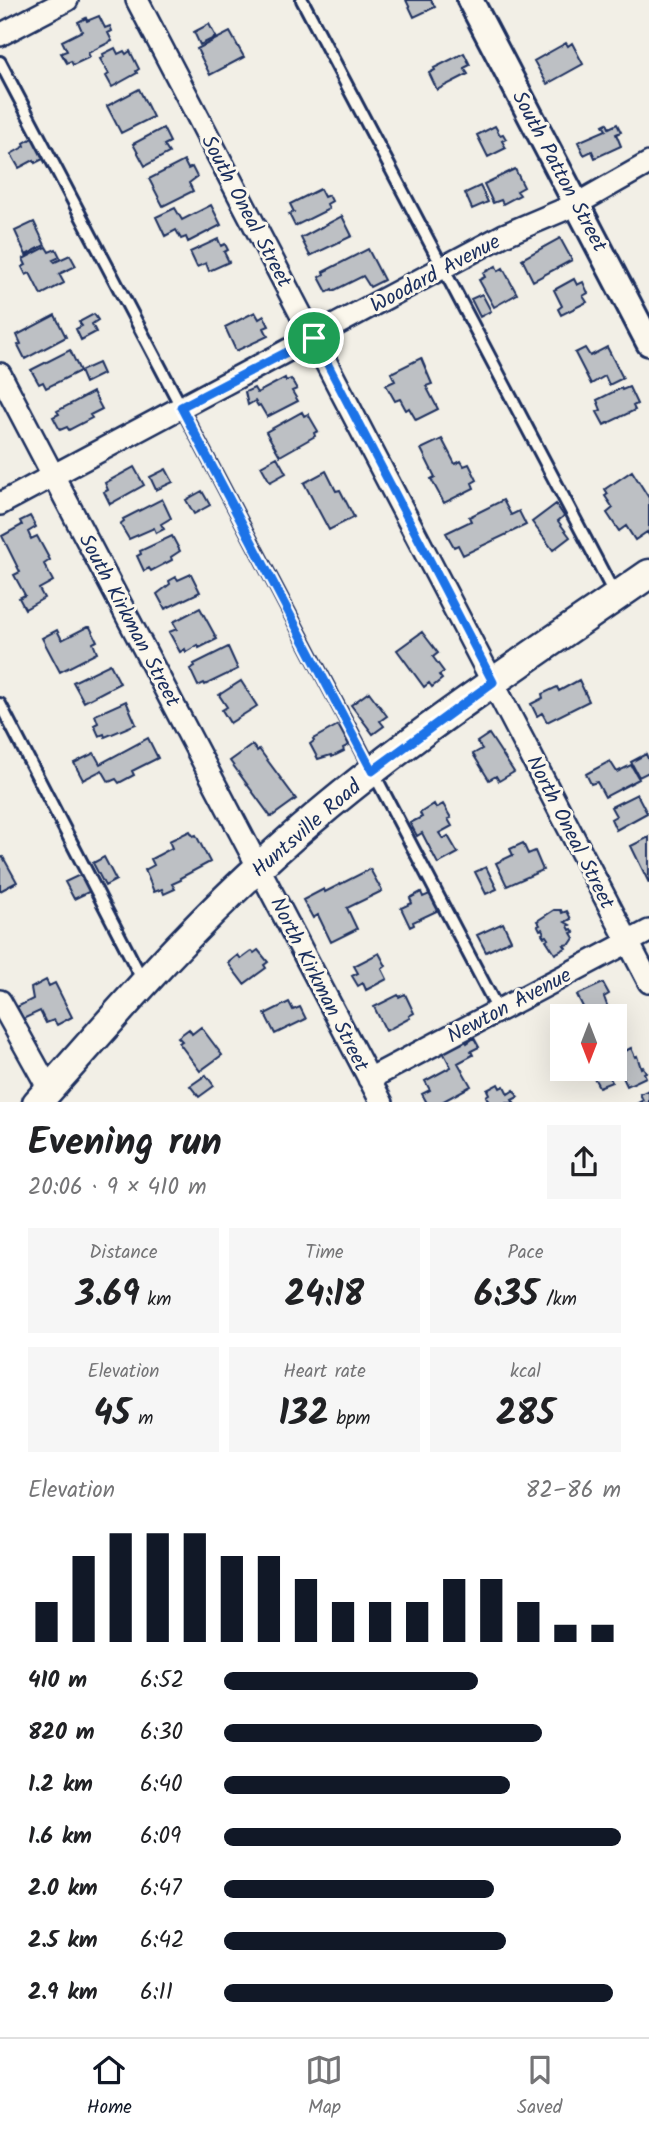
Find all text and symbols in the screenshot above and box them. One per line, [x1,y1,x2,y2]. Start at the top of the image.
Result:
street label: South Patton Street [502,85,616,259]
street label: South Oneal Street [191,129,300,295]
street label: Woodard Avenue [365,226,507,323]
pin [284,308,344,368]
icon: arrive [295,319,333,357]
street label: South Kirkman Street [69,528,189,714]
street label: North Oneal Street [517,750,623,916]
street label: Huntsville Road [245,772,370,886]
street label: North Kirkman Street [260,892,377,1079]
street label: Newton Avenue [442,959,578,1053]
north arrow [550,1004,626,1082]
map controls [550,1004,627,1081]
text: Evening run [28,1114,222,1174]
button: share [547,1125,621,1199]
text: 20:06 · 9 × 410 m [28,1170,207,1206]
text: Distance [89,1238,158,1268]
text: Time [305,1238,344,1268]
text: Pace [507,1238,544,1268]
text: 3.69 [76,1268,140,1324]
text: 24:18 [285,1268,364,1324]
text: 6:35 [474,1268,539,1324]
text: km [140,1285,171,1315]
text: /km [539,1285,577,1315]
text: Elevation [88,1357,159,1387]
text: Heart rate [283,1357,366,1387]
text: kcal [510,1357,541,1387]
text: 45 [94,1387,131,1443]
text: 132 [279,1387,329,1443]
text: 285 [496,1387,555,1443]
text: m [131,1404,153,1434]
text: bpm [329,1404,370,1434]
text: Elevation [28,1473,115,1509]
text: 82–86 m [526,1473,621,1509]
text: 410 m [28,1663,87,1699]
text: 6:52 [140,1663,184,1699]
text: 820 m [28,1715,94,1751]
text: 6:30 [140,1715,183,1751]
text: 1.2 km [28,1767,93,1803]
text: 6:40 [140,1767,183,1803]
text: 1.6 km [28,1819,92,1855]
text: 6:09 [140,1819,181,1855]
text: 2.0 km [28,1871,98,1907]
text: 6:47 [140,1871,182,1907]
text: 2.5 km [28,1923,98,1959]
text: 6:42 [140,1923,184,1959]
text: 2.9 km [28,1975,98,2011]
text: 6:11 [140,1975,173,2011]
tab: Home [87,2051,132,2123]
tab: Map [305,2051,343,2123]
tab: Saved [517,2051,562,2123]

